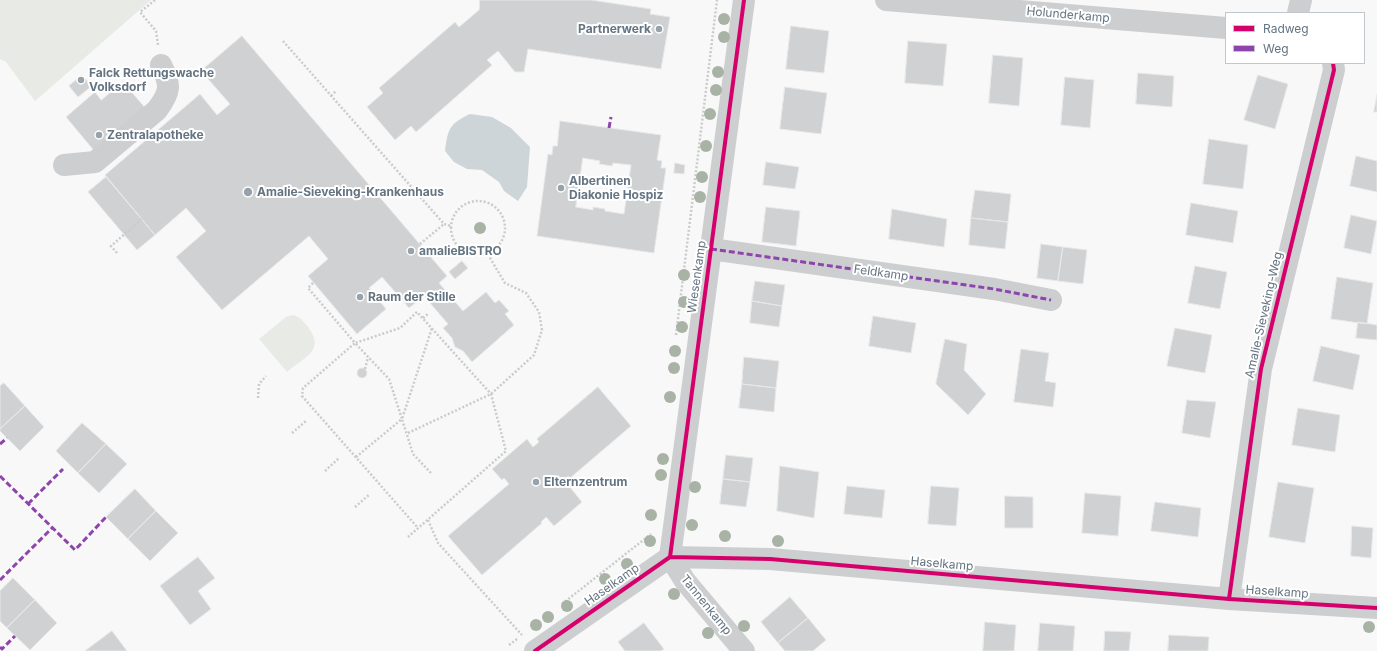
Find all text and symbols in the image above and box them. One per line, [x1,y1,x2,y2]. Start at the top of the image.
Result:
street label: Holunderkamp [1026,4,1110,26]
legend [1225,12,1365,64]
text: Radweg [1263,21,1309,36]
place label: Partnerwerk [578,22,651,36]
marker: Partnerwerk [654,24,664,34]
text: Weg [1263,41,1289,56]
place label: Falck Rettungswache Volksdorf [89,66,214,94]
marker: Falck Rettungswache Volksdorf [76,75,86,85]
place label: Zentralapotheke [107,128,204,142]
marker: Zentralapotheke [94,130,104,140]
place label: Albertinen Diakonie Hospiz [569,174,663,202]
marker: Albertinen Diakonie Hospiz [556,183,566,193]
place label: Amalie-Sieveking-Krankenhaus [257,185,444,199]
marker: Amalie-Sieveking-Krankenhaus [242,186,254,198]
street label: Wiesenkamp [685,240,709,314]
place label: amalieBISTRO [419,244,502,258]
marker: amalieBISTRO [406,246,416,256]
street label: Amalie-Sieveking-Weg [1242,250,1286,380]
street label: Feldkamp [853,262,909,284]
place label: Raum der Stille [368,290,456,304]
marker: Raum der Stille [355,292,365,302]
place label: Elternzentrum [544,475,628,489]
marker: Elternzentrum [531,477,541,487]
street label: Haselkamp [910,554,974,574]
street label: Haselkamp [582,561,642,609]
street label: Tannenkamp [677,572,735,638]
street label: Haselkamp [1245,583,1309,601]

